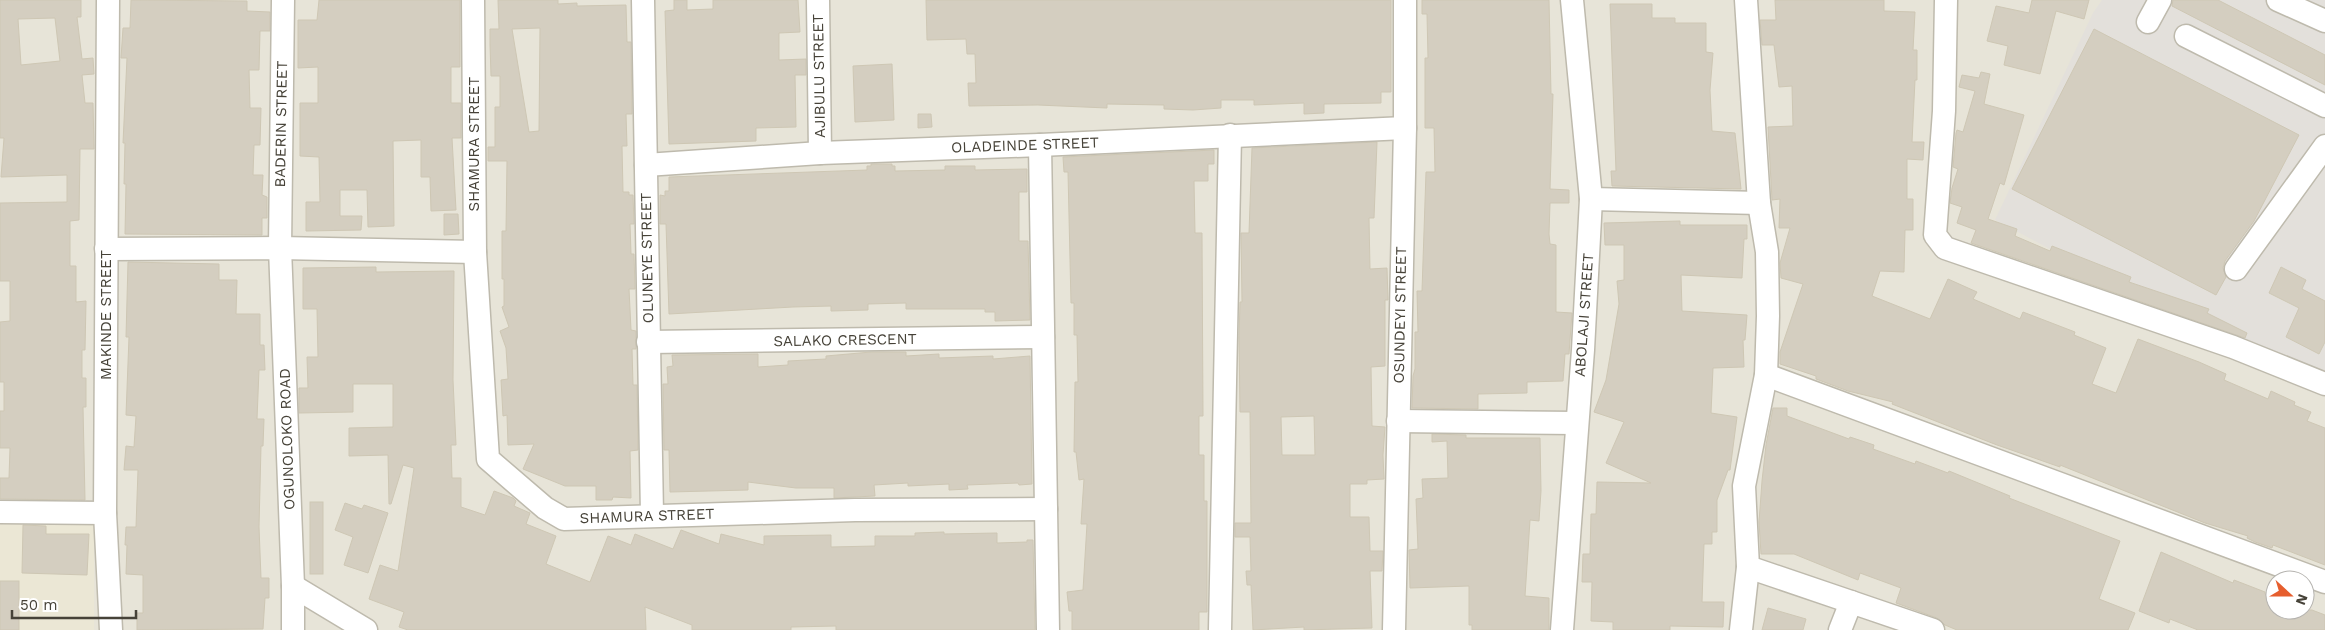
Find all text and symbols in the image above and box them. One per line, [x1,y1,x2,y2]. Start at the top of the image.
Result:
street label: AJIBULU STREET [809,14,829,138]
street label: BADERIN STREET [271,60,291,188]
street label: SHAMURA STREET [465,77,483,211]
street label: OLADEINDE STREET [951,133,1099,157]
street label: OLUNEYE STREET [637,193,657,323]
street label: OSUNDEYI STREET [1390,246,1410,384]
street label: MAKINDE STREET [97,250,115,380]
street label: ABOLAJI STREET [1571,252,1597,378]
street label: SALAKO CRESCENT [773,330,917,350]
street label: OGUNOLOKO ROAD [276,368,298,510]
street label: SHAMURA STREET [579,505,715,527]
north arrow [2265,570,2315,620]
scale bar [12,588,136,620]
text: N [2293,592,2311,607]
text: 50 m [20,596,57,614]

